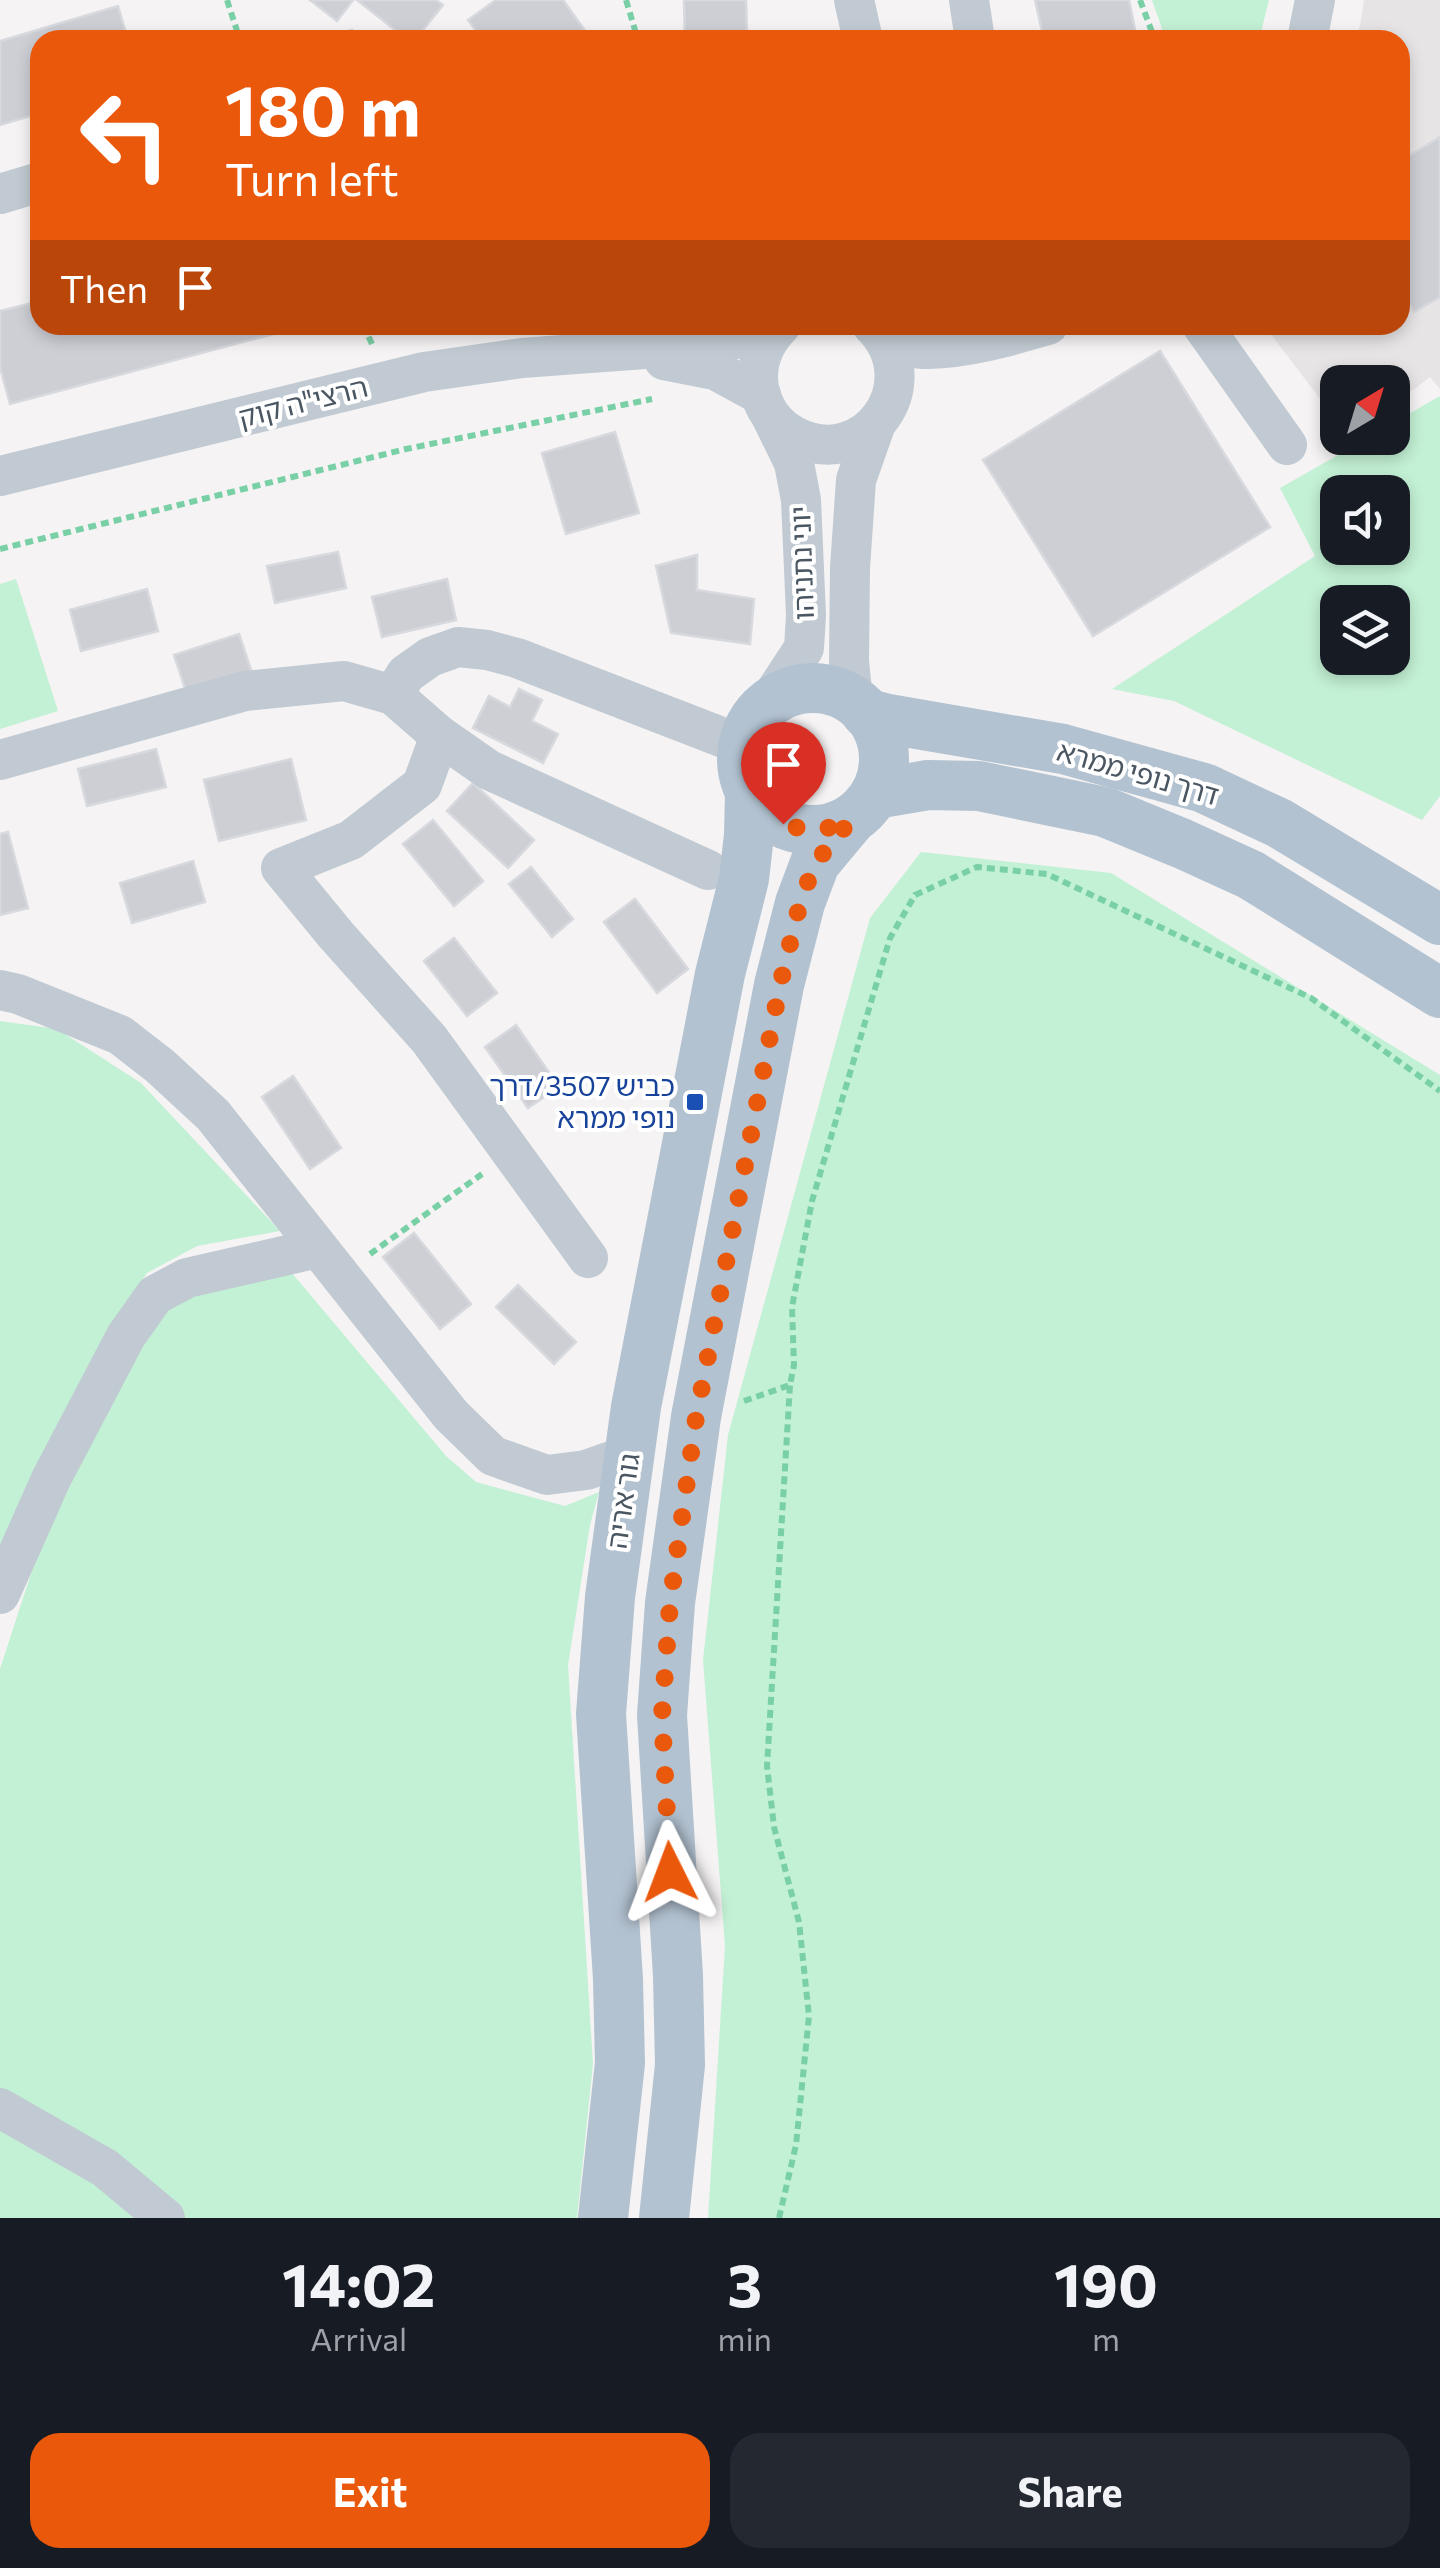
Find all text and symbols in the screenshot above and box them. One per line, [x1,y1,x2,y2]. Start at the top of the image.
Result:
text: 180 m [225,65,421,150]
icon: left [60,70,190,200]
text: Turn left [225,150,399,205]
icon: arrive [168,260,223,315]
text: Then [60,264,148,311]
north arrow [1320,365,1410,455]
map controls [1320,365,1410,675]
street label: הרצי"ה קוק [234,369,371,434]
button: sound [1320,475,1410,565]
street label: יוני נתניהו [782,505,820,621]
button: layers [1320,585,1410,675]
pin [741,722,826,825]
street label: דרך נופי ממרא [1053,733,1223,811]
icon: arrive [756,737,811,792]
place label: כביש 3507/דרך נופי ממרא [489,1068,675,1134]
marker: כביש 3507/דרך נופי ממרא [684,1091,706,1113]
street label: גור אריה [598,1451,646,1551]
position arrow [618,1820,722,1924]
text: 14:02 [282,2246,435,2319]
text: 3 [727,2246,762,2319]
text: 190 [1054,2246,1158,2319]
text: Arrival [310,2318,407,2358]
text: min [717,2318,772,2358]
text: m [1092,2318,1120,2358]
button: Exit [30,2433,710,2548]
button: Share [730,2433,1410,2548]

